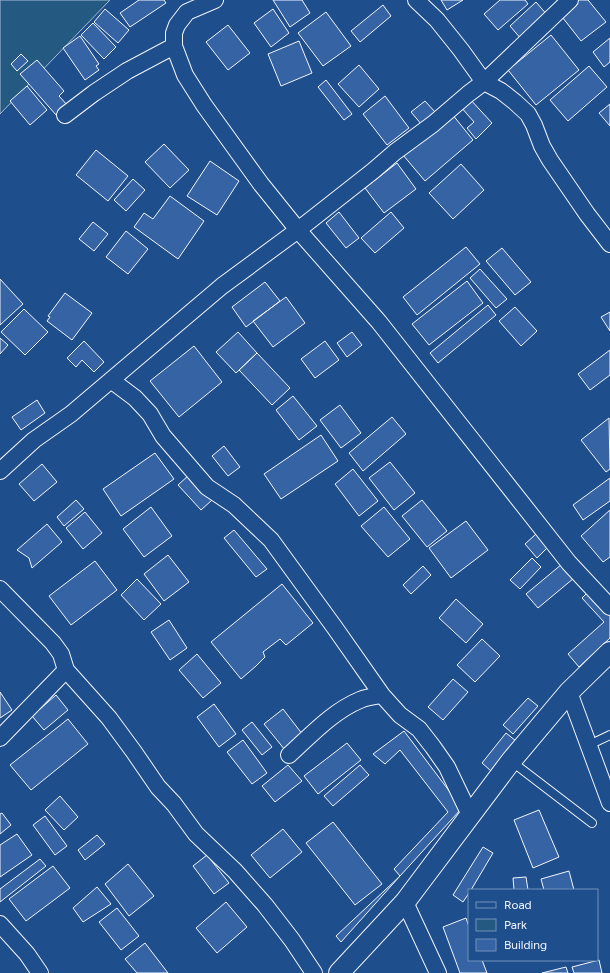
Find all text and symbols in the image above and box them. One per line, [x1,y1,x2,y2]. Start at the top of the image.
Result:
legend [468,889,598,961]
text: Road [504,898,532,912]
text: Park [504,918,527,932]
text: Building [504,938,547,952]

